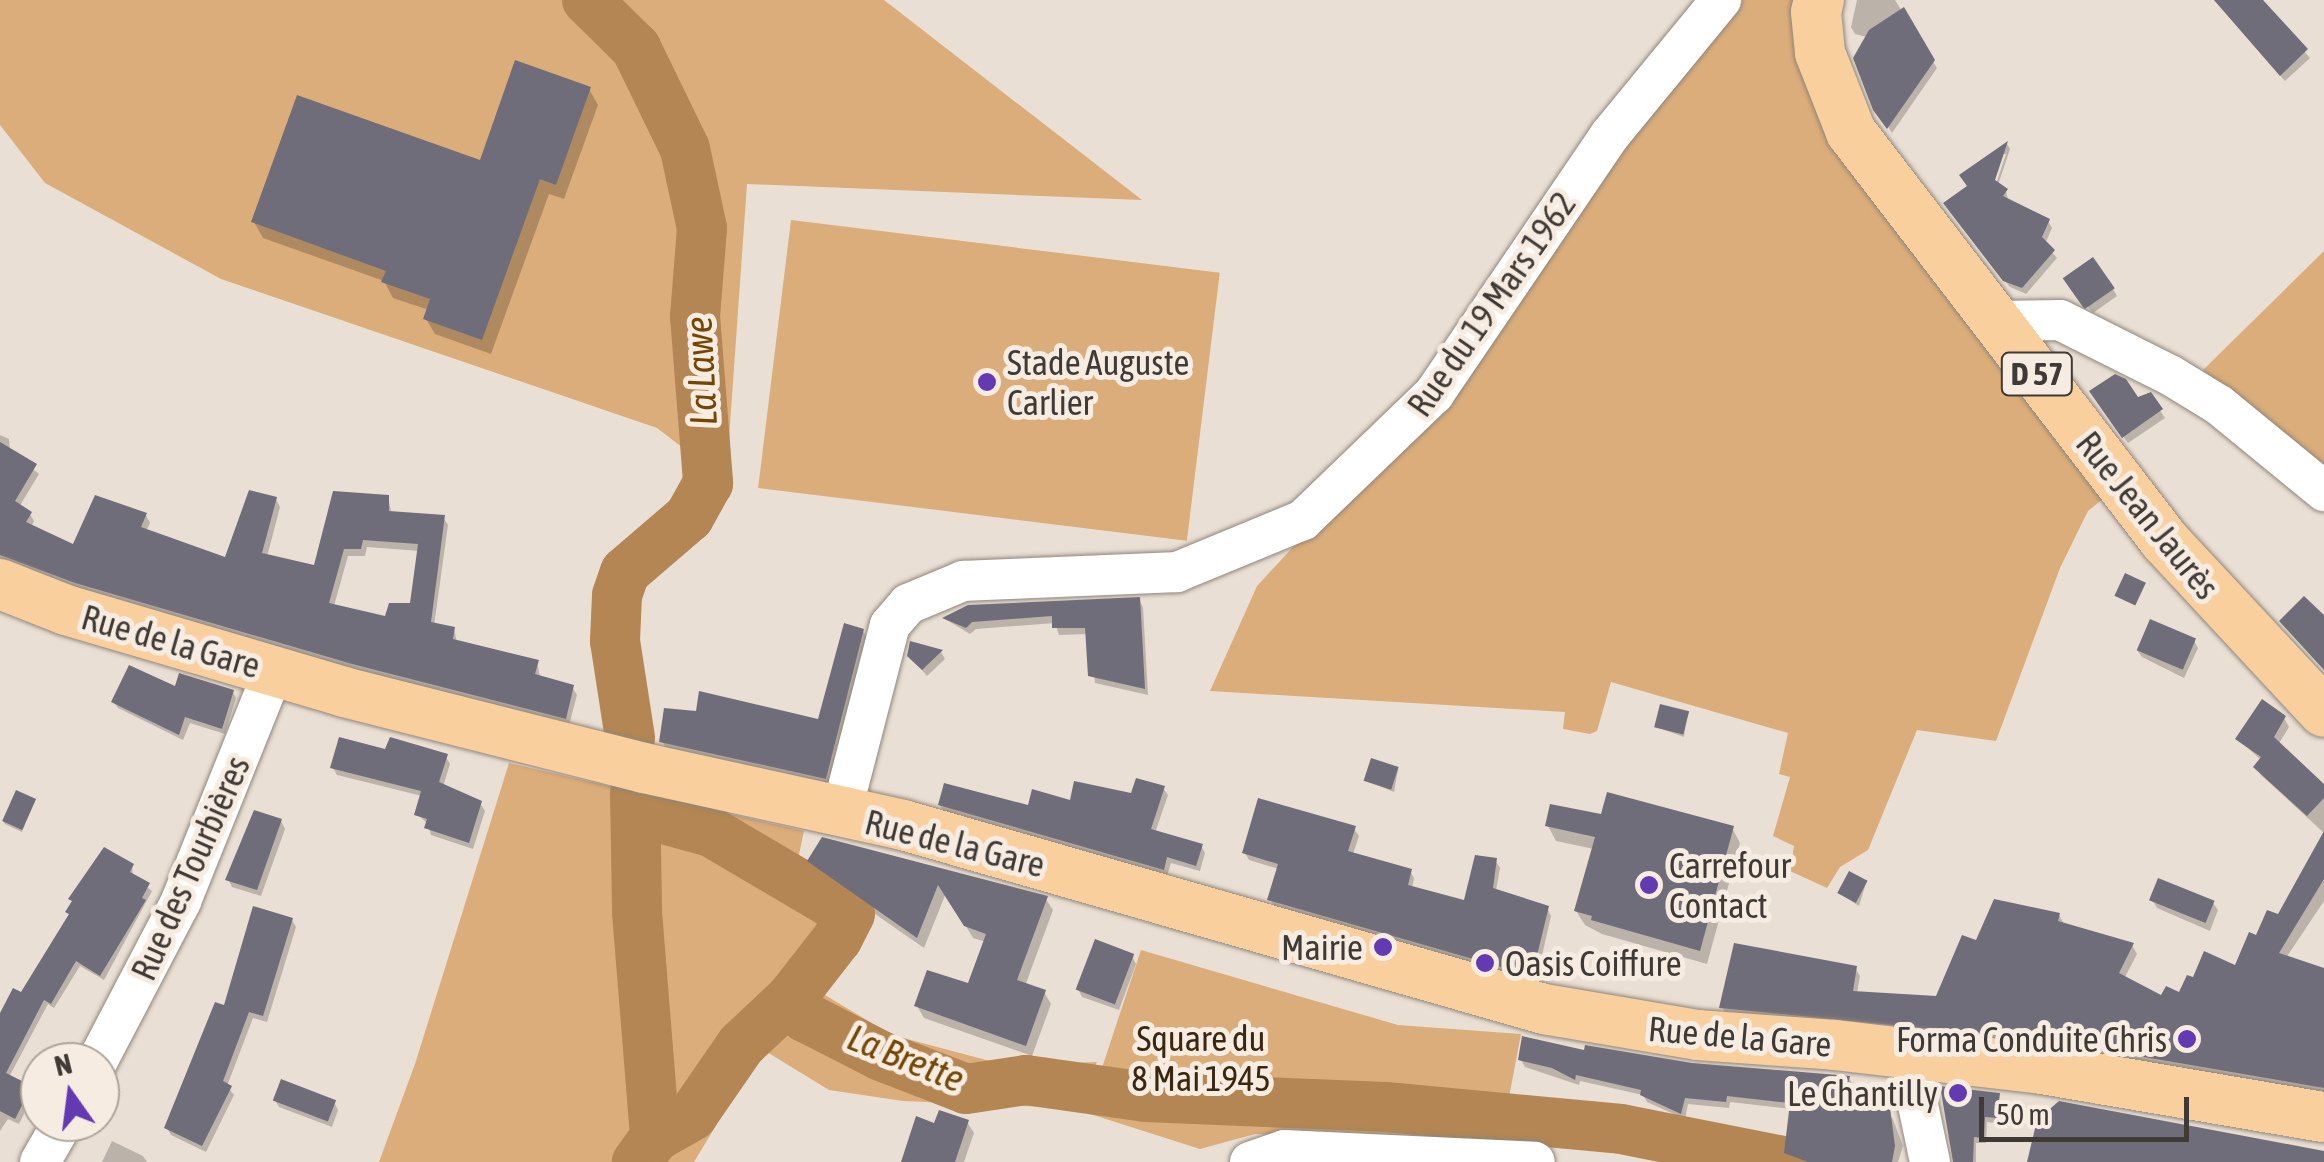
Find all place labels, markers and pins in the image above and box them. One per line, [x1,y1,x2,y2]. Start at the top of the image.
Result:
place label: Stade Auguste Carlier [1007,341,1189,423]
marker: Stade Auguste Carlier [976,371,998,393]
place label: Carrefour Contact [1669,844,1791,926]
marker: Carrefour Contact [1638,874,1660,896]
place label: Mairie [1281,926,1363,968]
marker: Mairie [1372,936,1394,958]
place label: Oasis Coiffure [1505,942,1682,984]
marker: Oasis Coiffure [1474,952,1496,974]
place label: Forma Conduite Chris [1896,1018,2167,1060]
marker: Forma Conduite Chris [2176,1028,2198,1050]
place label: Le Chantilly [1787,1072,1938,1114]
marker: Le Chantilly [1947,1082,1969,1104]

